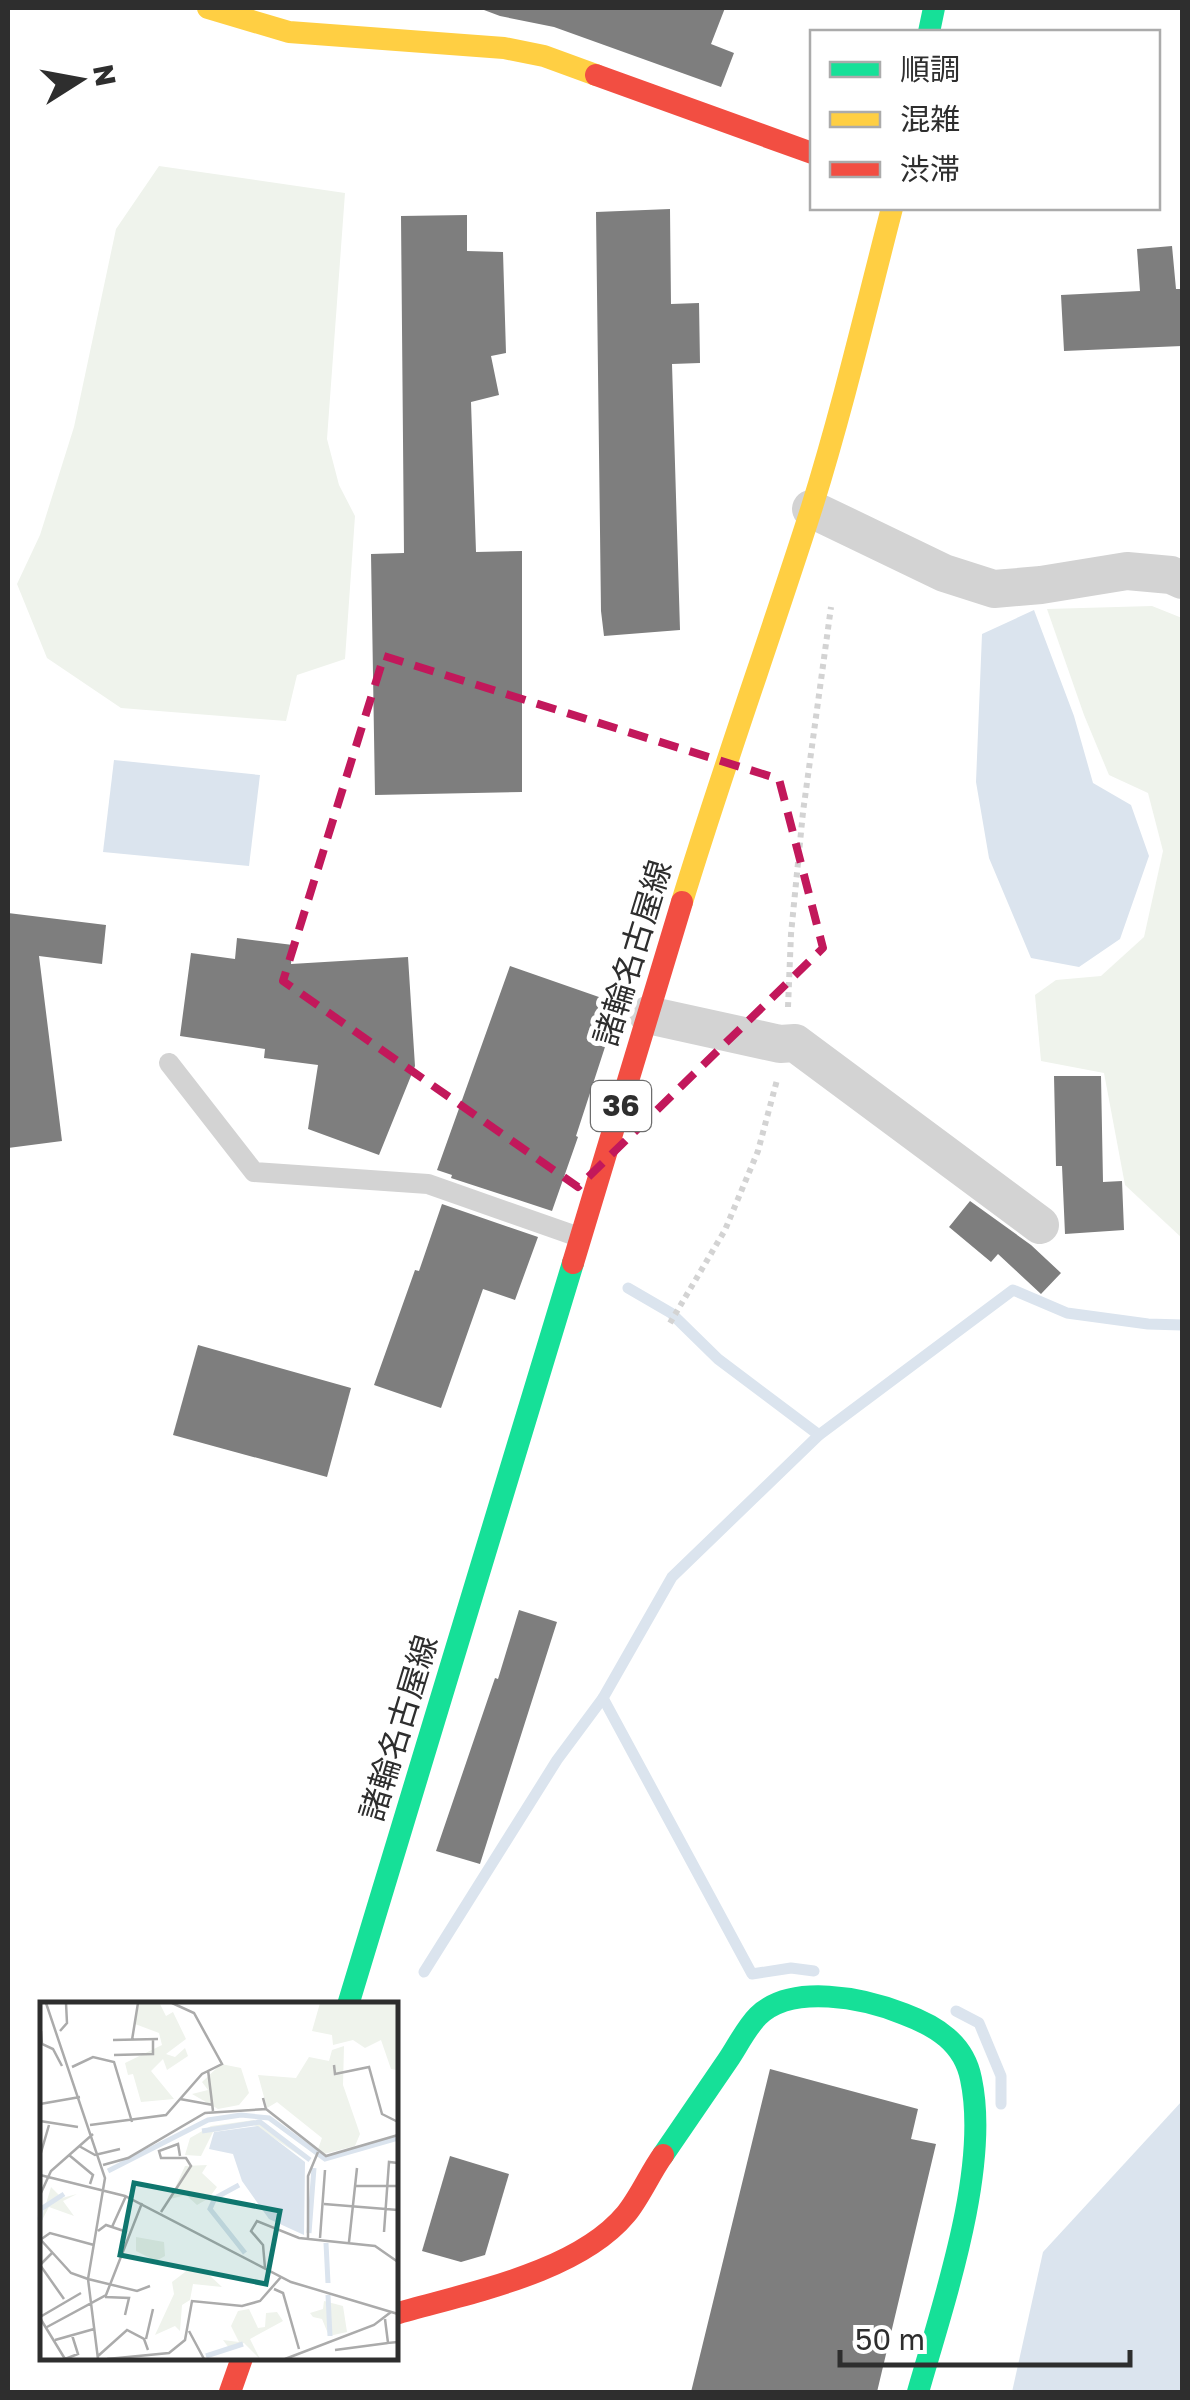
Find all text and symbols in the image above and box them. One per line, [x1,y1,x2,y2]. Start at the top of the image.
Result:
north arrow [30,30,130,130]
legend [810,30,1160,210]
text: 順調 [900,51,960,87]
text: N [87,62,123,89]
text: 混雑 [900,101,960,137]
text: 渋滞 [900,151,960,187]
street label: 諸輪名古屋線 [586,855,678,1050]
road number: 36 [591,1081,651,1131]
street label: 諸輪名古屋線 [352,1630,444,1825]
inset map [40,2002,398,2360]
scale bar [840,2305,1130,2367]
text: 50 m [855,2321,925,2357]

